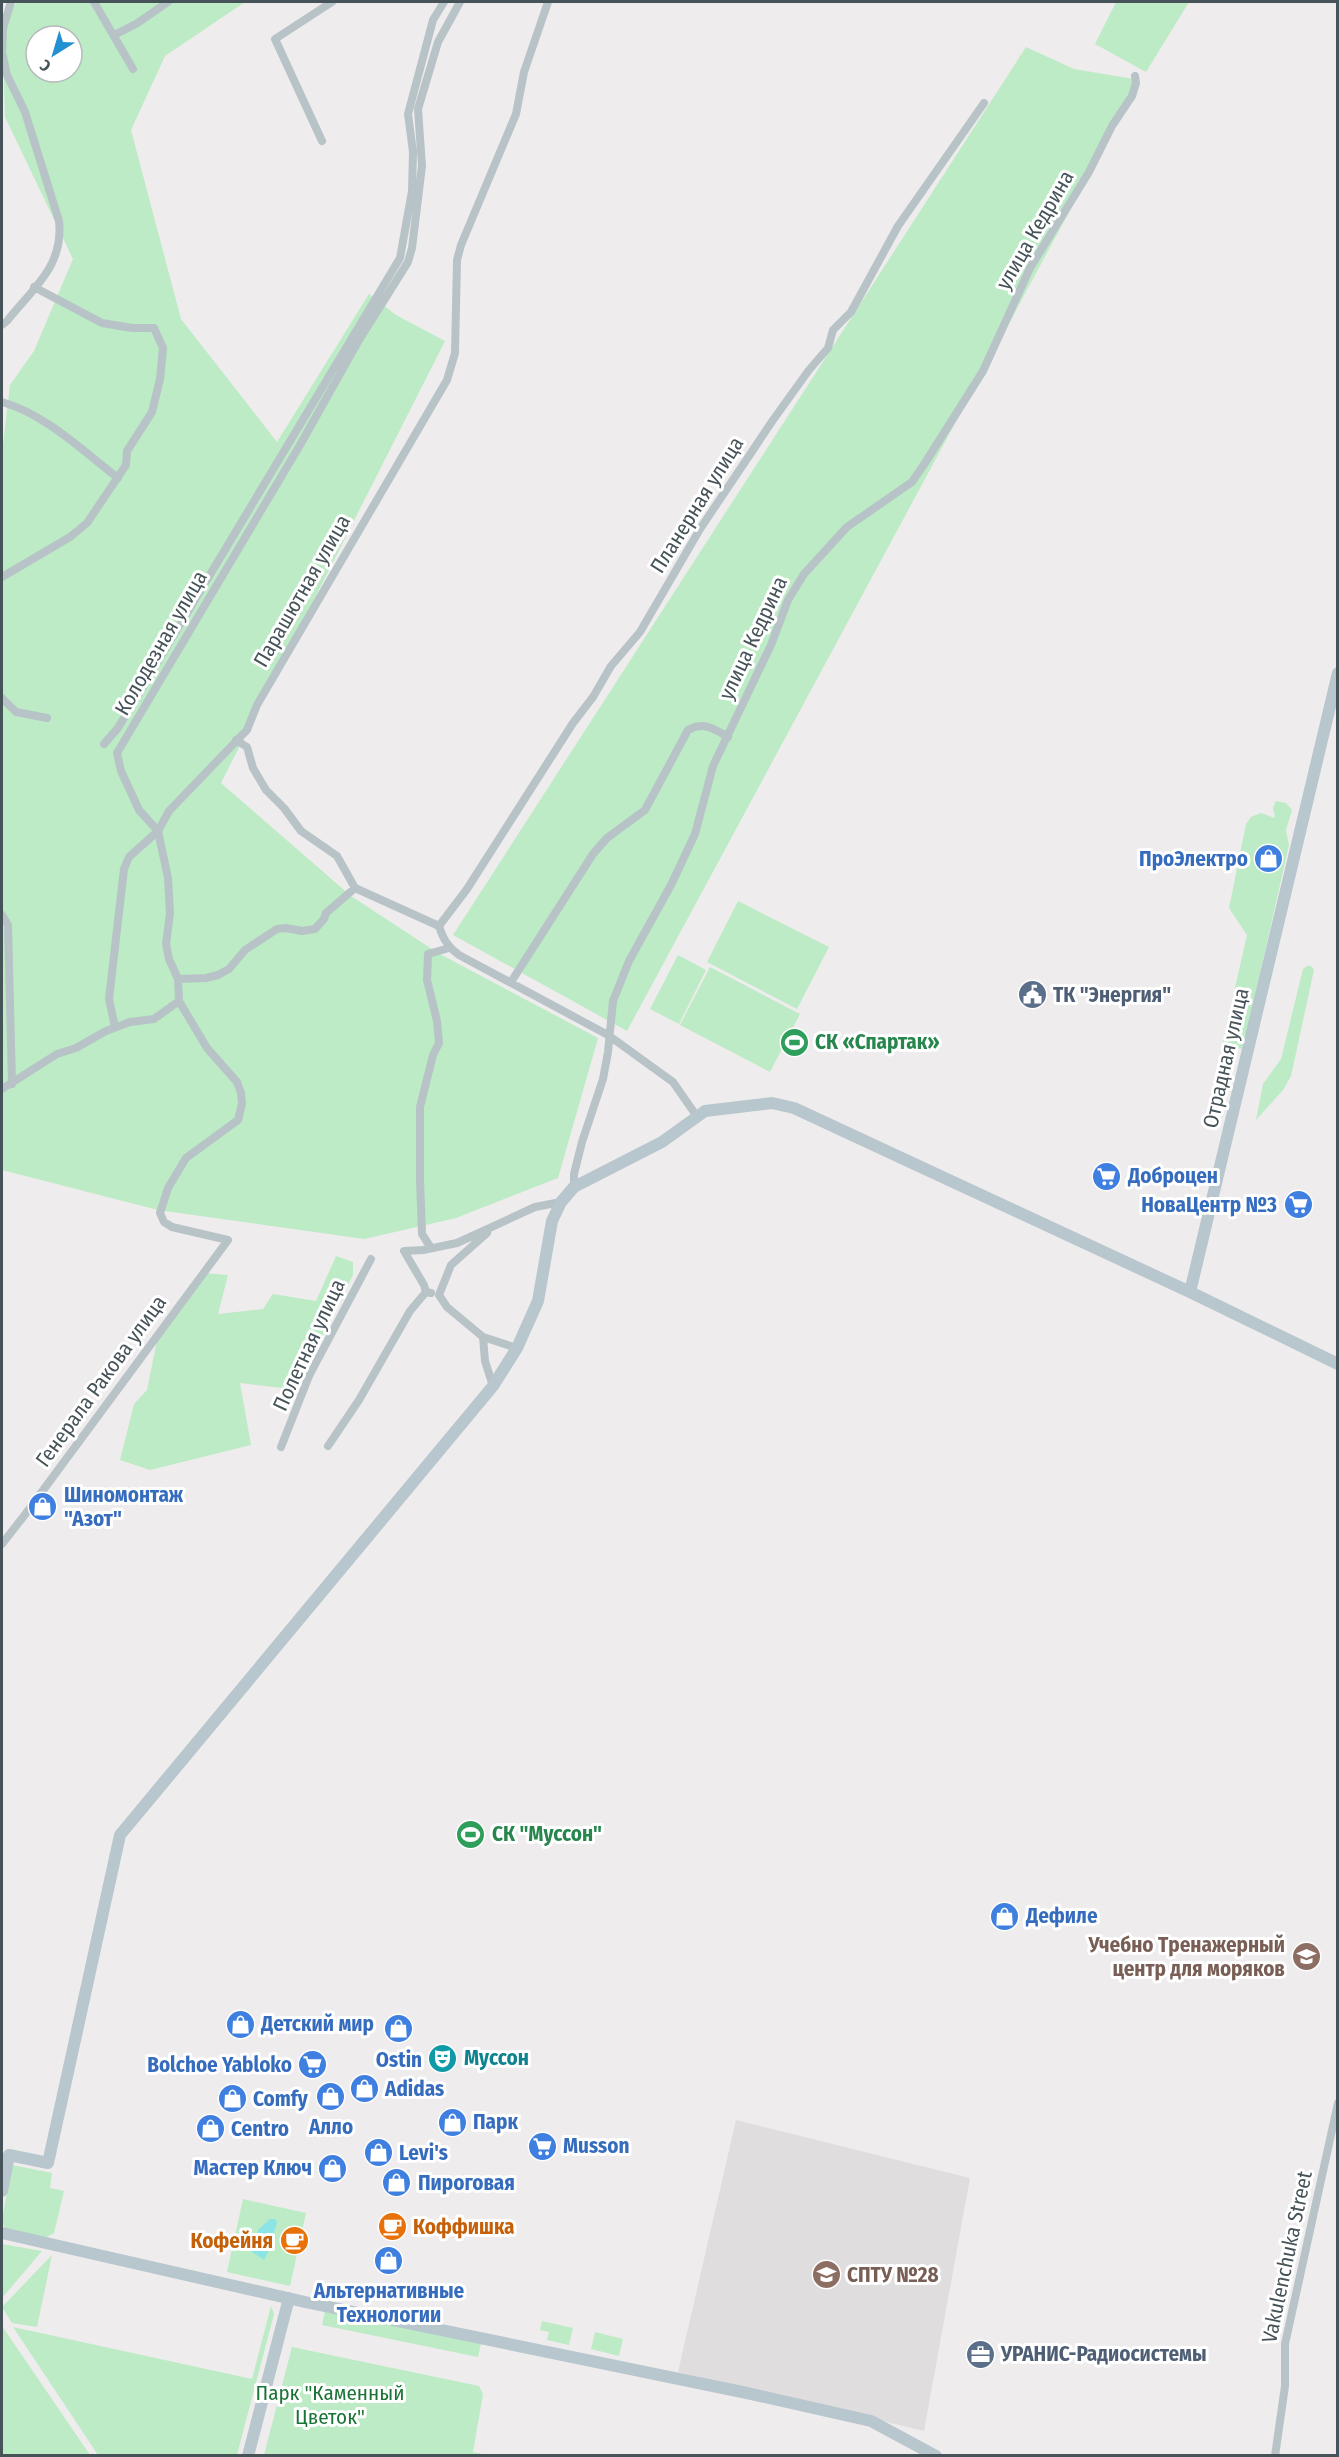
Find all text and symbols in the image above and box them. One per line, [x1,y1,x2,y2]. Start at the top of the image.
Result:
north arrow [24,24,84,84]
text: С [36,55,54,76]
street label: улица Кедрина [990,166,1080,294]
street label: Планерная улица [645,432,749,578]
street label: Парашютная улица [248,510,356,672]
street label: Колодезная улица [109,566,213,720]
street label: улица Кедрина [713,572,793,704]
shop icon: ПроЭлектро [1253,843,1285,875]
place label: ПроЭлектро [1139,846,1248,872]
public building icon: ТК "Энергия" [1016,979,1048,1011]
place label: ТК "Энергия" [1053,982,1171,1008]
street label: Отрадная улица [1197,985,1255,1131]
sports icon: СК «Спартак» [778,1026,810,1058]
place label: СК «Спартак» [815,1029,940,1055]
supermarket icon: Доброцен [1091,1160,1123,1192]
place label: Доброцен [1127,1163,1218,1189]
supermarket icon: НоваЦентр №3 [1282,1189,1314,1221]
place label: НоваЦентр №3 [1141,1192,1277,1218]
street label: Полетная улица [267,1275,351,1415]
street label: Генерала Ракова улица [30,1290,172,1472]
place label: Шиномонтаж "Азот" [64,1482,184,1532]
shop icon: Шиномонтаж "Азот" [27,1491,59,1523]
sports icon: СК "Муссон" [455,1818,487,1850]
place label: СК "Муссон" [492,1821,602,1847]
shop icon: Дефиле [989,1900,1021,1932]
place label: Дефиле [1025,1903,1098,1929]
place label: Учебно Тренажерный центр для моряков [1088,1932,1285,1982]
school or university icon: Учебно Тренажерный центр для моряков [1290,1941,1322,1973]
shop icon: Детский мир [224,2008,256,2040]
place label: Детский мир [260,2011,374,2037]
shop icon: Ostin [383,2013,415,2045]
theatre icon: Муссон [427,2042,459,2074]
place label: Муссон [464,2045,529,2071]
place label: Ostin [376,2047,422,2073]
supermarket icon: Bolchoe Yabloko [297,2049,329,2081]
place label: Bolchoe Yabloko [147,2052,292,2078]
shop icon: Adidas [348,2073,380,2105]
place label: Adidas [384,2076,444,2102]
shop icon: Алло [315,2080,347,2112]
shop icon: Comfy [216,2083,248,2115]
place label: Comfy [253,2086,309,2112]
shop icon: Парк [436,2106,468,2138]
place label: Парк [473,2109,518,2135]
shop icon: Centro [194,2113,226,2145]
place label: Алло [308,2114,353,2140]
place label: Centro [231,2116,289,2142]
supermarket icon: Musson [526,2130,558,2162]
place label: Musson [563,2133,630,2159]
shop icon: Levi's [362,2137,394,2169]
place label: Levi's [399,2140,448,2166]
shop icon: Мастер Ключ [317,2152,349,2184]
place label: Мастер Ключ [194,2155,312,2181]
shop icon: Пироговая [381,2167,413,2199]
street label: Vakulenchuka Street [1256,2169,1318,2345]
place label: Пироговая [418,2170,515,2196]
cafe icon: Коффишка [376,2211,408,2243]
place label: Коффишка [413,2214,515,2240]
cafe icon: Кофейня [278,2225,310,2257]
place label: Кофейня [191,2228,273,2254]
shop icon: Альтернативные Технологии [373,2244,405,2276]
school or university icon: СПТУ №28 [810,2259,842,2291]
place label: СПТУ №28 [847,2262,939,2288]
place label: Альтернативные Технологии [313,2278,465,2328]
office icon: УРАНИС-Радиосистемы [964,2338,996,2370]
place label: УРАНИС-Радиосистемы [1000,2341,1207,2367]
park label: Парк "Каменный Цветок" [256,2380,404,2430]

